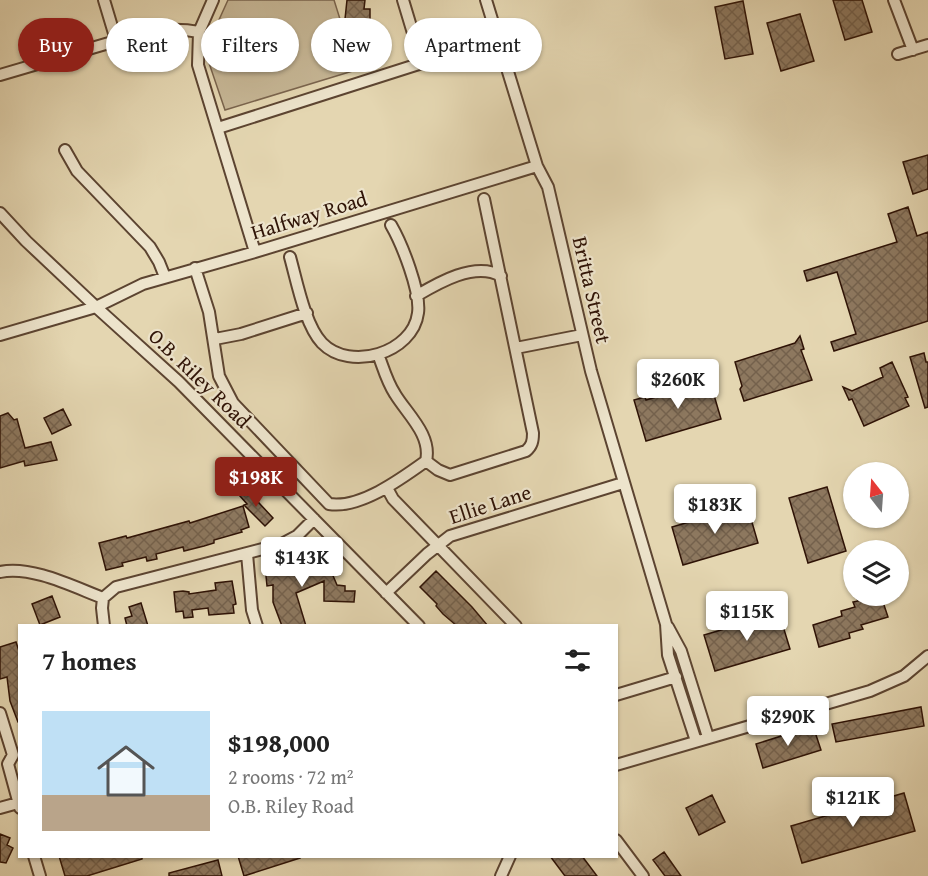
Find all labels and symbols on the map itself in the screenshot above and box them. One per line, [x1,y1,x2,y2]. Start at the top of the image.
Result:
street label: Halfway Road [247,182,372,247]
street label: Britta Street [565,233,619,347]
street label: O.B. Riley Road [142,321,259,436]
pin: $260K [636,359,720,410]
pin: $198K [214,457,298,508]
north arrow [843,462,909,528]
street label: Ellie Lane [445,476,535,532]
pin: $183K [673,484,757,535]
pin: $143K [260,537,344,588]
pin: $115K [705,591,789,642]
pin: $290K [746,696,830,747]
pin: $121K [811,777,895,828]

